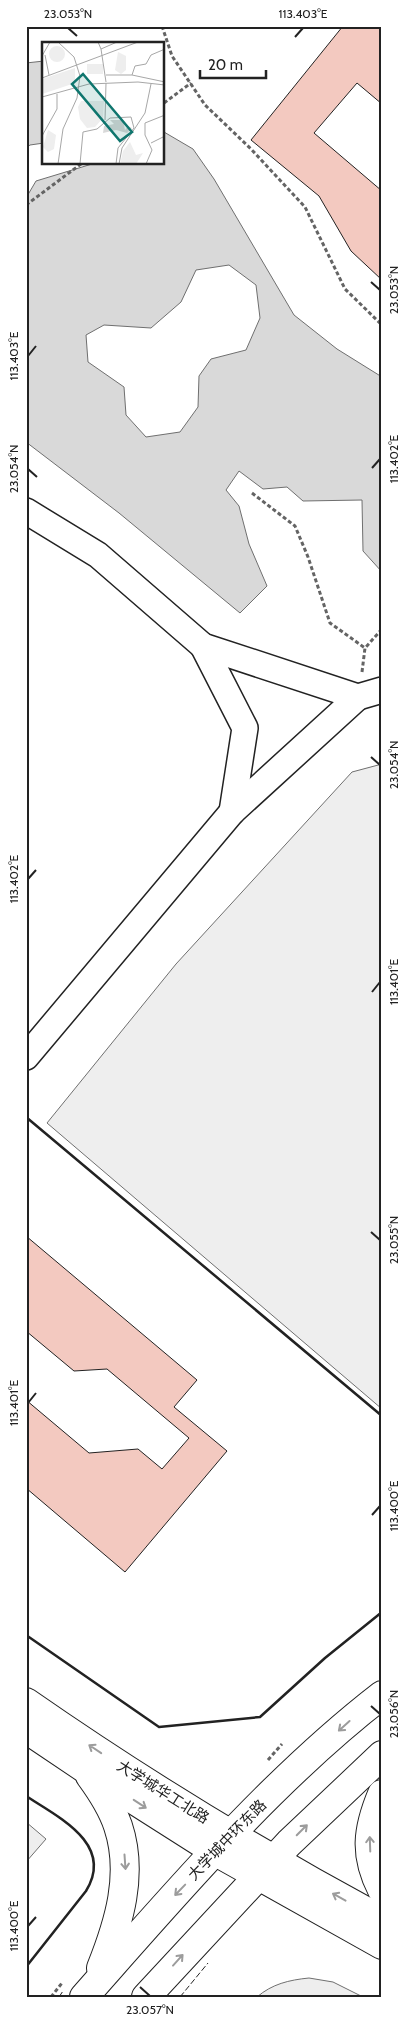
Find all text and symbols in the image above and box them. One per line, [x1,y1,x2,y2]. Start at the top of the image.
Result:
text: 23.053°N [44,6,92,21]
text: 113.403°E [279,6,328,21]
inset map [42,42,165,165]
scale bar [200,48,267,80]
text: 20 m [208,56,243,74]
text: 23.053°N [386,266,401,314]
text: 113.403°E [6,331,21,380]
text: 113.402°E [386,434,401,483]
text: 23.054°N [6,445,21,493]
text: 23.054°N [386,741,401,789]
text: 113.402°E [6,854,21,903]
text: 113.401°E [386,959,401,1005]
text: 23.055°N [386,1216,401,1264]
text: 113.401°E [6,1380,21,1426]
text: 113.400°E [386,1480,401,1531]
text: 23.056°N [386,1690,401,1738]
one-way arrow [338,1720,351,1732]
one-way arrow [88,1744,102,1755]
street label: 大学城华工北路 [114,1757,212,1827]
street label: 大学城中环东路 [184,1796,270,1884]
one-way arrow [132,1799,146,1809]
one-way arrow [296,1824,308,1836]
one-way arrow [365,1836,374,1852]
one-way arrow [120,1854,129,1870]
one-way arrow [174,1884,186,1896]
one-way arrow [332,1892,347,1901]
text: 113.400°E [6,1900,21,1951]
one-way arrow [172,1954,184,1967]
text: 23.057°N [126,2002,174,2017]

